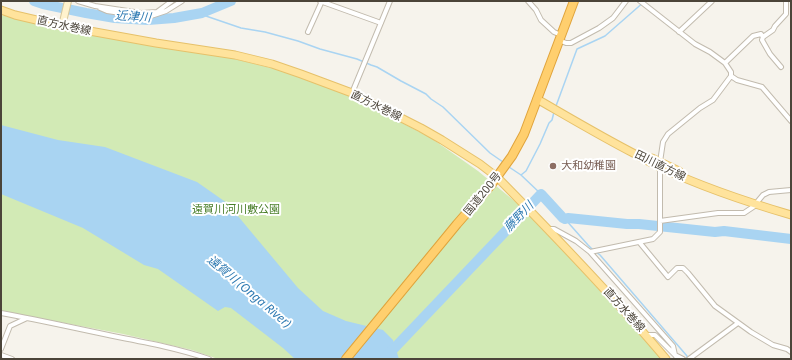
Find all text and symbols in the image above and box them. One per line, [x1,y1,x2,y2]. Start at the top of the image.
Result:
water label: 近津川 [115,9,151,25]
street label: 直方水巻線 [36,14,92,38]
street label: 直方水巻線 [348,88,404,124]
street label: 田川直方線 [632,148,688,184]
place label: 大和幼稚園 [561,159,616,173]
marker: 大和幼稚園 [548,161,558,171]
street label: 国道200号 [462,170,504,218]
water label: 藤野川 [501,199,537,235]
park label: 遠賀川河川敷公園 [192,203,280,217]
water label: 遠賀川 (Onga River) [204,253,294,331]
street label: 直方水巻線 [601,285,647,335]

